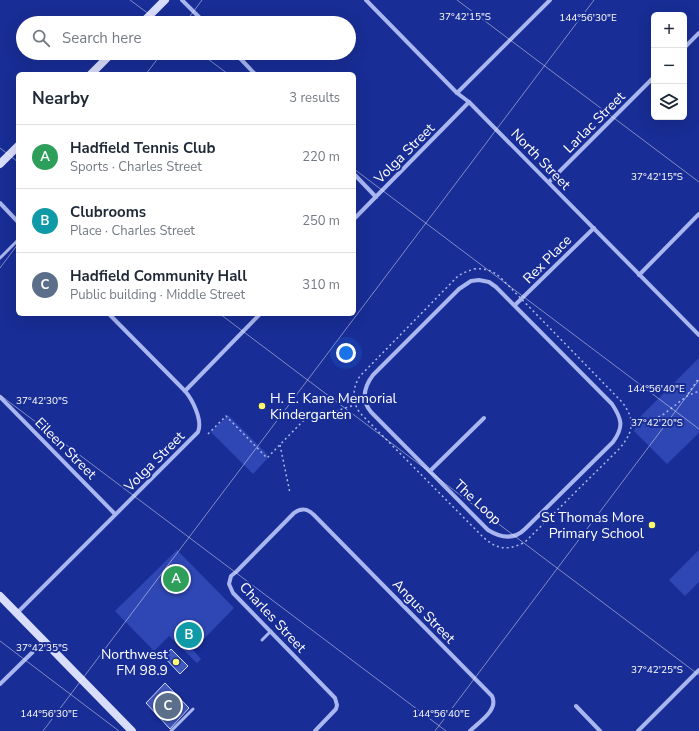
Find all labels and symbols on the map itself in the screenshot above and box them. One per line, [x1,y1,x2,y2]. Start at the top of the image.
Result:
text: 37°42'15"S [439,10,491,24]
text: 144°56'30"E [559,11,617,25]
street label: Larlac Street [559,87,629,157]
street label: Volga Street [369,119,439,188]
street label: North Street [507,125,575,194]
text: 37°42'15"S [631,170,683,184]
street label: Rex Place [519,231,576,288]
your location [336,343,356,363]
text: 144°56'40"E [627,382,685,396]
place label: H. E. Kane Memorial Kindergarten [270,389,398,424]
text: 37°42'30"S [16,394,68,408]
marker: H. E. Kane Memorial Kindergarten [257,401,267,411]
street label: Eileen Street [31,413,101,483]
text: 37°42'20"S [631,416,683,430]
street label: Volga Street [119,427,189,496]
street label: The Loop [450,475,506,529]
place label: St Thomas More Primary School [541,508,645,543]
marker: St Thomas More Primary School [647,520,657,530]
pin: A [163,564,189,594]
street label: Angus Street [388,575,459,648]
street label: Charles Street [235,578,310,657]
pin: B [176,620,202,650]
text: 37°42'35"S [16,641,68,655]
place label: Northwest FM 98.9 [101,645,168,680]
marker: Northwest FM 98.9 [171,657,181,667]
text: 37°42'25"S [631,663,683,677]
pin: C [155,691,181,721]
text: 144°56'30"E [20,707,78,721]
text: 144°56'40"E [412,707,470,721]

